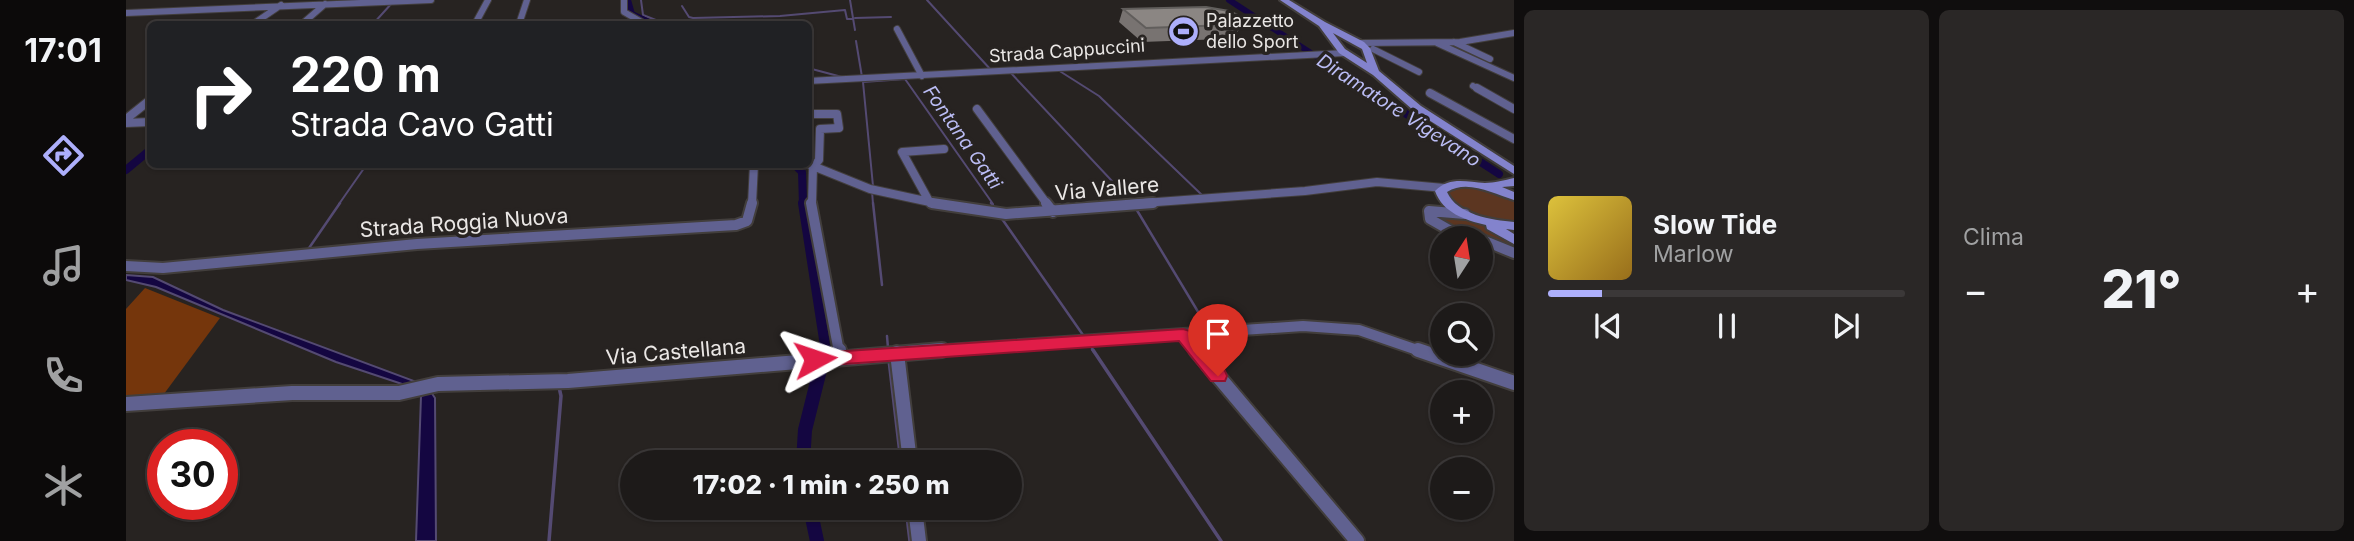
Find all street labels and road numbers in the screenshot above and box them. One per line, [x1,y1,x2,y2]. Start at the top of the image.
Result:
street label: Strada Cappuccini [988,35,1146,66]
street label: Via Vallere [1054,171,1160,206]
street label: Strada Roggia Nuova [359,203,569,242]
street label: Via Castellana [605,333,747,370]

